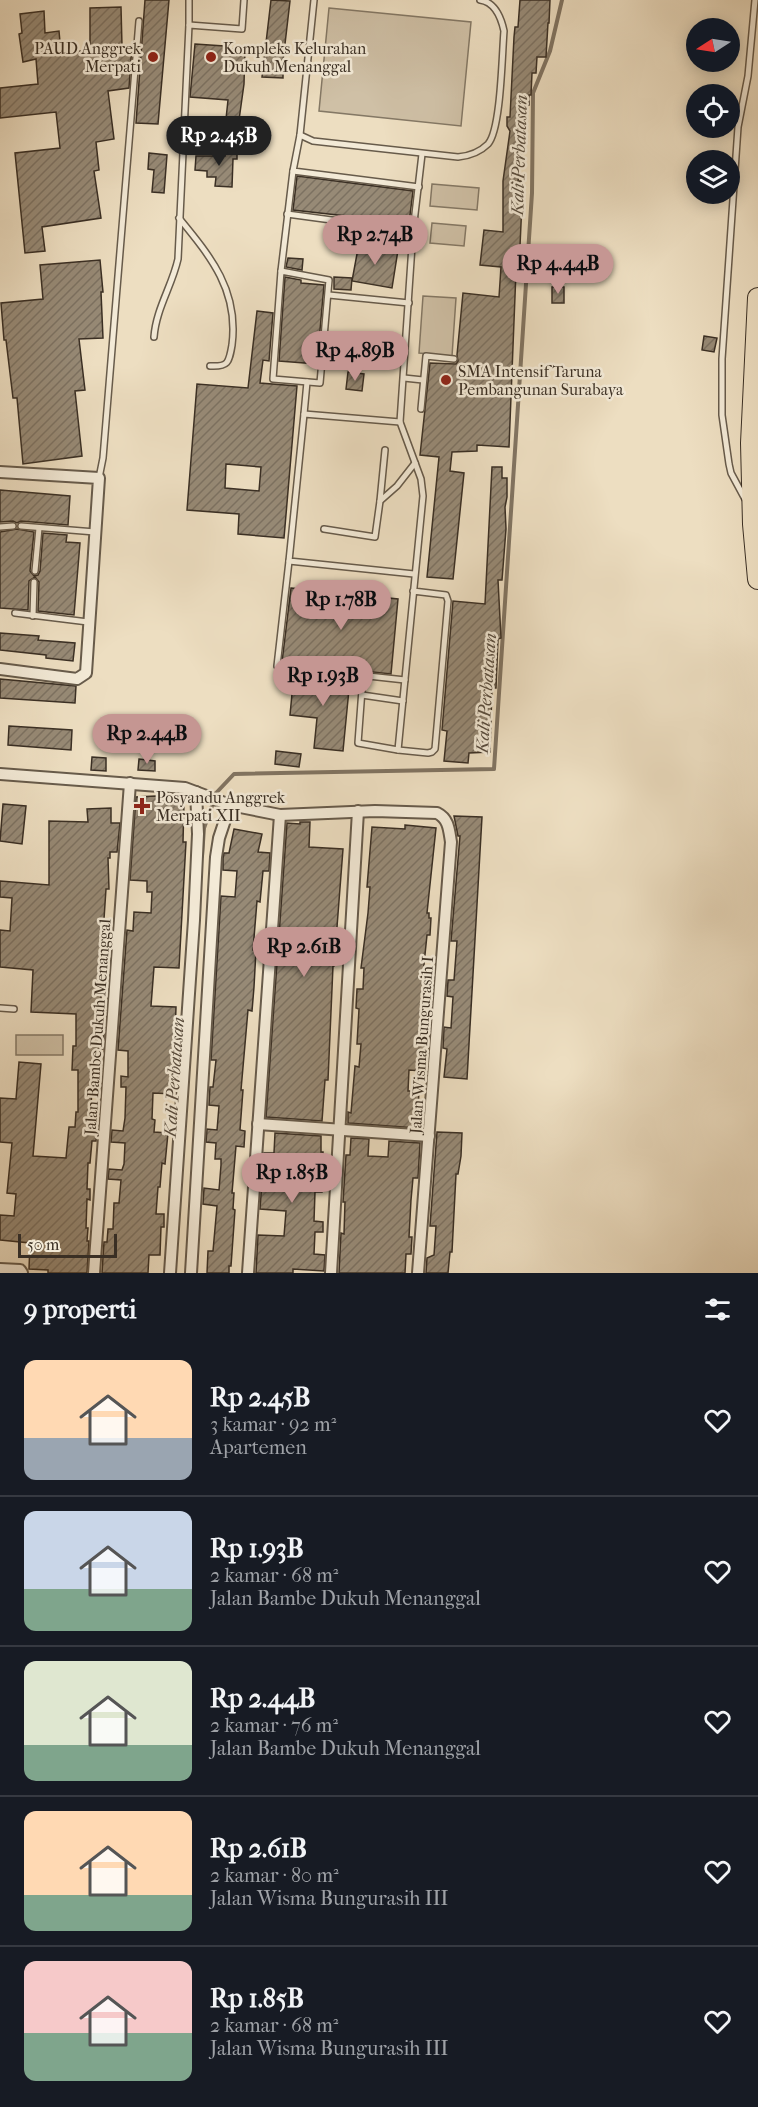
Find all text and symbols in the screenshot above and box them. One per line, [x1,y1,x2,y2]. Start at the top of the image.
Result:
north arrow [686,18,740,72]
map controls [686,18,740,204]
place label: PAUD Anggrek Merpati [34,39,142,76]
place label: Kompleks Kelurahan Dukuh Menanggal [223,39,367,76]
marker: PAUD Anggrek Merpati [146,50,160,64]
marker: Kompleks Kelurahan Dukuh Menanggal [204,50,218,64]
button: locate [686,84,740,138]
water label: Kali Perbatasan [507,94,532,218]
pin: Rp 2.45B [157,116,281,167]
text: Rp 2.45B [180,124,258,147]
button: layers [686,150,740,204]
pin: Rp 2.74B [313,215,437,266]
text: Rp 2.74B [337,223,413,246]
pin: Rp 4.44B [496,244,620,295]
text: Rp 4.44B [516,252,600,275]
pin: Rp 4.89B [293,331,417,382]
text: Rp 4.89B [315,339,395,362]
place label: SMA Intensif Taruna Pembangunan Surabaya [458,362,624,399]
marker: SMA Intensif Taruna Pembangunan Surabaya [439,373,453,387]
pin: Rp 1.78B [279,580,403,631]
text: Rp 1.78B [305,588,377,611]
water label: Kali Perbatasan [472,632,501,756]
pin: Rp 1.93B [261,656,385,707]
text: Rp 1.93B [287,664,359,687]
pin: Rp 2.44B [85,714,209,765]
text: Rp 2.44B [107,722,188,745]
place label: Posyandu Anggrek Merpati XII [156,788,286,825]
marker: Posyandu Anggrek Merpati XII [133,797,151,815]
street label: Jalan Bambe Dukuh Menanggal [80,918,115,1138]
pin: Rp 2.61B [242,927,366,978]
text: Rp 2.61B [267,935,341,958]
street label: Jalan Wisma Bungurasih I [406,956,437,1137]
water label: Kali Perbatasan [160,1016,189,1140]
pin: Rp 1.85B [230,1153,354,1204]
text: Rp 1.85B [256,1161,328,1184]
scale bar [18,1231,117,1258]
text: 50 m [27,1235,59,1254]
icon: filters [701,1293,734,1326]
text: 9 properti [24,1294,136,1325]
text: Rp 2.45B [210,1382,310,1413]
icon: home [72,1384,144,1456]
icon: heart [701,1404,734,1437]
text: 3 kamar · 92 m² [210,1413,336,1436]
text: Apartemen [210,1436,307,1459]
text: Rp 1.93B [210,1533,304,1564]
icon: home [72,1535,144,1607]
icon: heart [701,1555,734,1588]
text: 2 kamar · 68 m² [210,1564,339,1587]
text: Jalan Bambe Dukuh Menanggal [210,1587,481,1610]
text: Rp 2.44B [210,1683,315,1714]
icon: home [72,1685,144,1757]
icon: heart [701,1705,734,1738]
text: 2 kamar · 76 m² [210,1714,338,1737]
text: Jalan Bambe Dukuh Menanggal [210,1737,481,1760]
text: Rp 2.61B [210,1833,307,1864]
icon: home [72,1835,144,1907]
icon: heart [701,1855,734,1888]
text: 2 kamar · 80 m² [210,1864,339,1887]
text: Jalan Wisma Bungurasih III [210,1887,448,1910]
text: Rp 1.85B [210,1983,304,2014]
icon: home [72,1985,144,2057]
icon: heart [701,2005,734,2038]
text: 2 kamar · 68 m² [210,2014,339,2037]
text: Jalan Wisma Bungurasih III [210,2037,448,2060]

